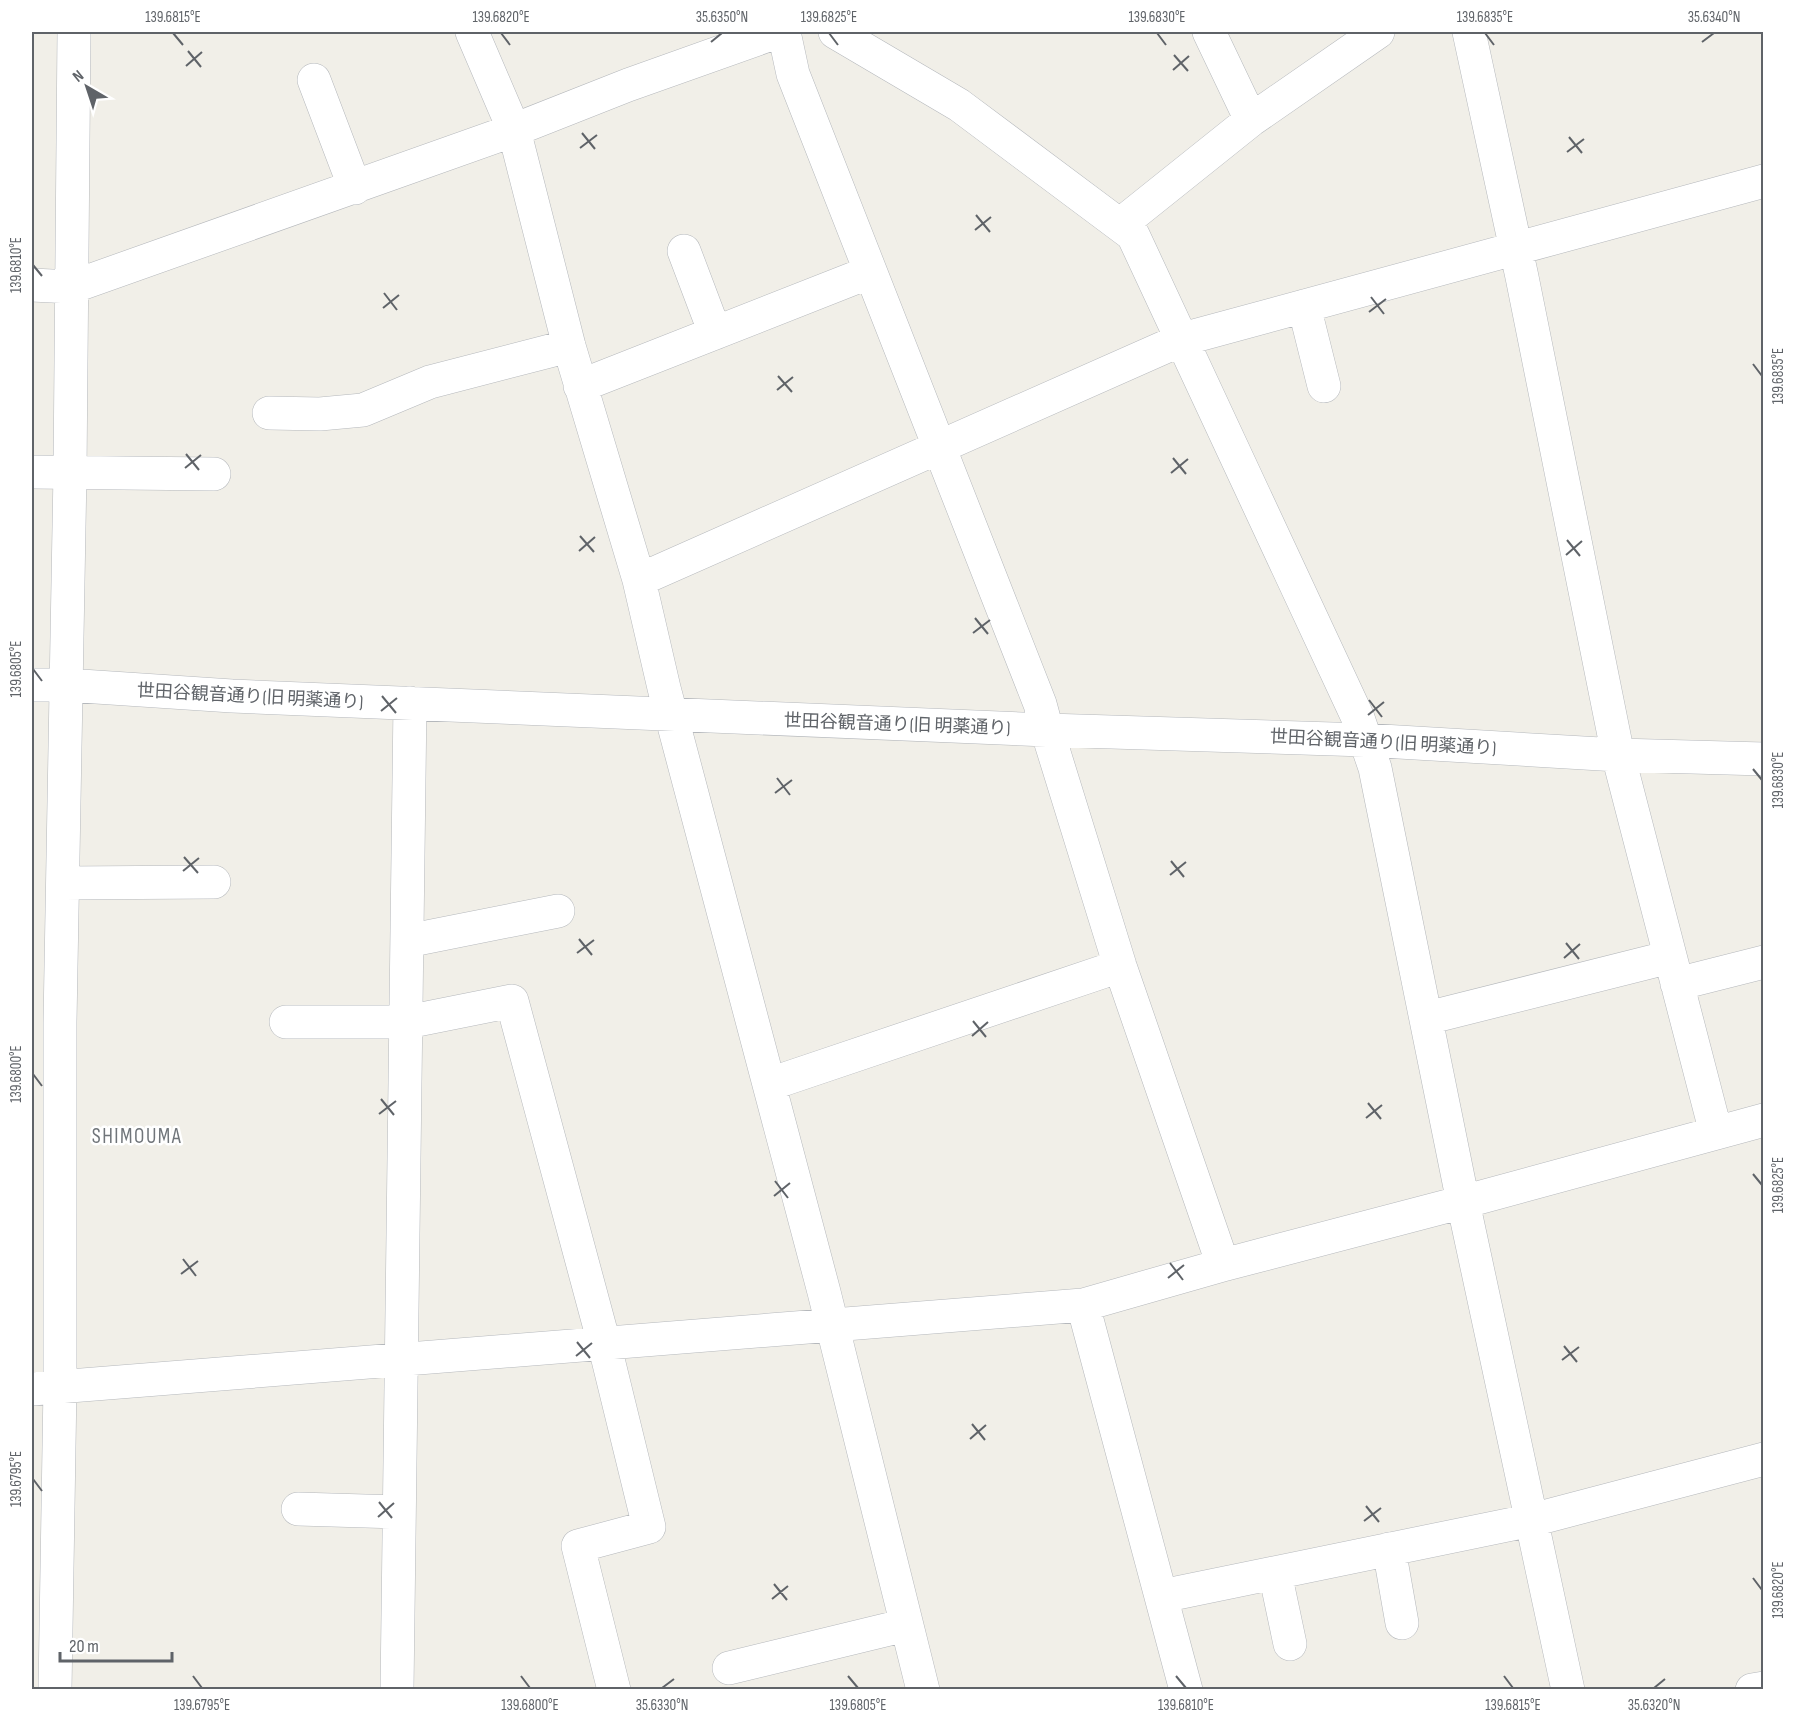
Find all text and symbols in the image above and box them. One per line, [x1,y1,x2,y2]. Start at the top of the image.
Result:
text: 139.6815°E [145,8,201,27]
text: 139.6820°E [472,8,530,27]
text: 35.6350°N [696,8,748,27]
text: 139.6825°E [801,8,857,27]
text: 139.6830°E [1128,8,1186,27]
text: 139.6835°E [1457,8,1513,27]
text: 35.6340°N [1688,8,1740,27]
north arrow [57,57,117,117]
text: N [69,66,88,87]
text: 139.6810°E [7,237,26,293]
text: 139.6835°E [1769,348,1788,404]
text: 139.6805°E [7,641,26,697]
street label: 世田谷観音通り(旧 明薬通り) [136,680,364,713]
street label: 世田谷観音通り(旧 明薬通り) [783,710,1011,739]
street label: 世田谷観音通り(旧 明薬通り) [1269,726,1497,759]
text: 139.6830°E [1769,751,1788,809]
text: 139.6800°E [7,1045,26,1103]
district label: SHIMOUMA [92,1124,182,1149]
text: 139.6825°E [1769,1157,1788,1213]
text: 139.6795°E [7,1451,26,1507]
text: 139.6820°E [1769,1561,1788,1619]
scale bar [60,1625,172,1663]
text: 20 m [69,1636,99,1657]
text: 139.6795°E [174,1696,230,1715]
text: 139.6800°E [501,1696,559,1715]
text: 35.6330°N [636,1696,688,1715]
text: 139.6805°E [830,1696,886,1715]
text: 139.6810°E [1158,1696,1214,1715]
text: 139.6815°E [1485,1696,1541,1715]
text: 35.6320°N [1628,1696,1680,1715]

